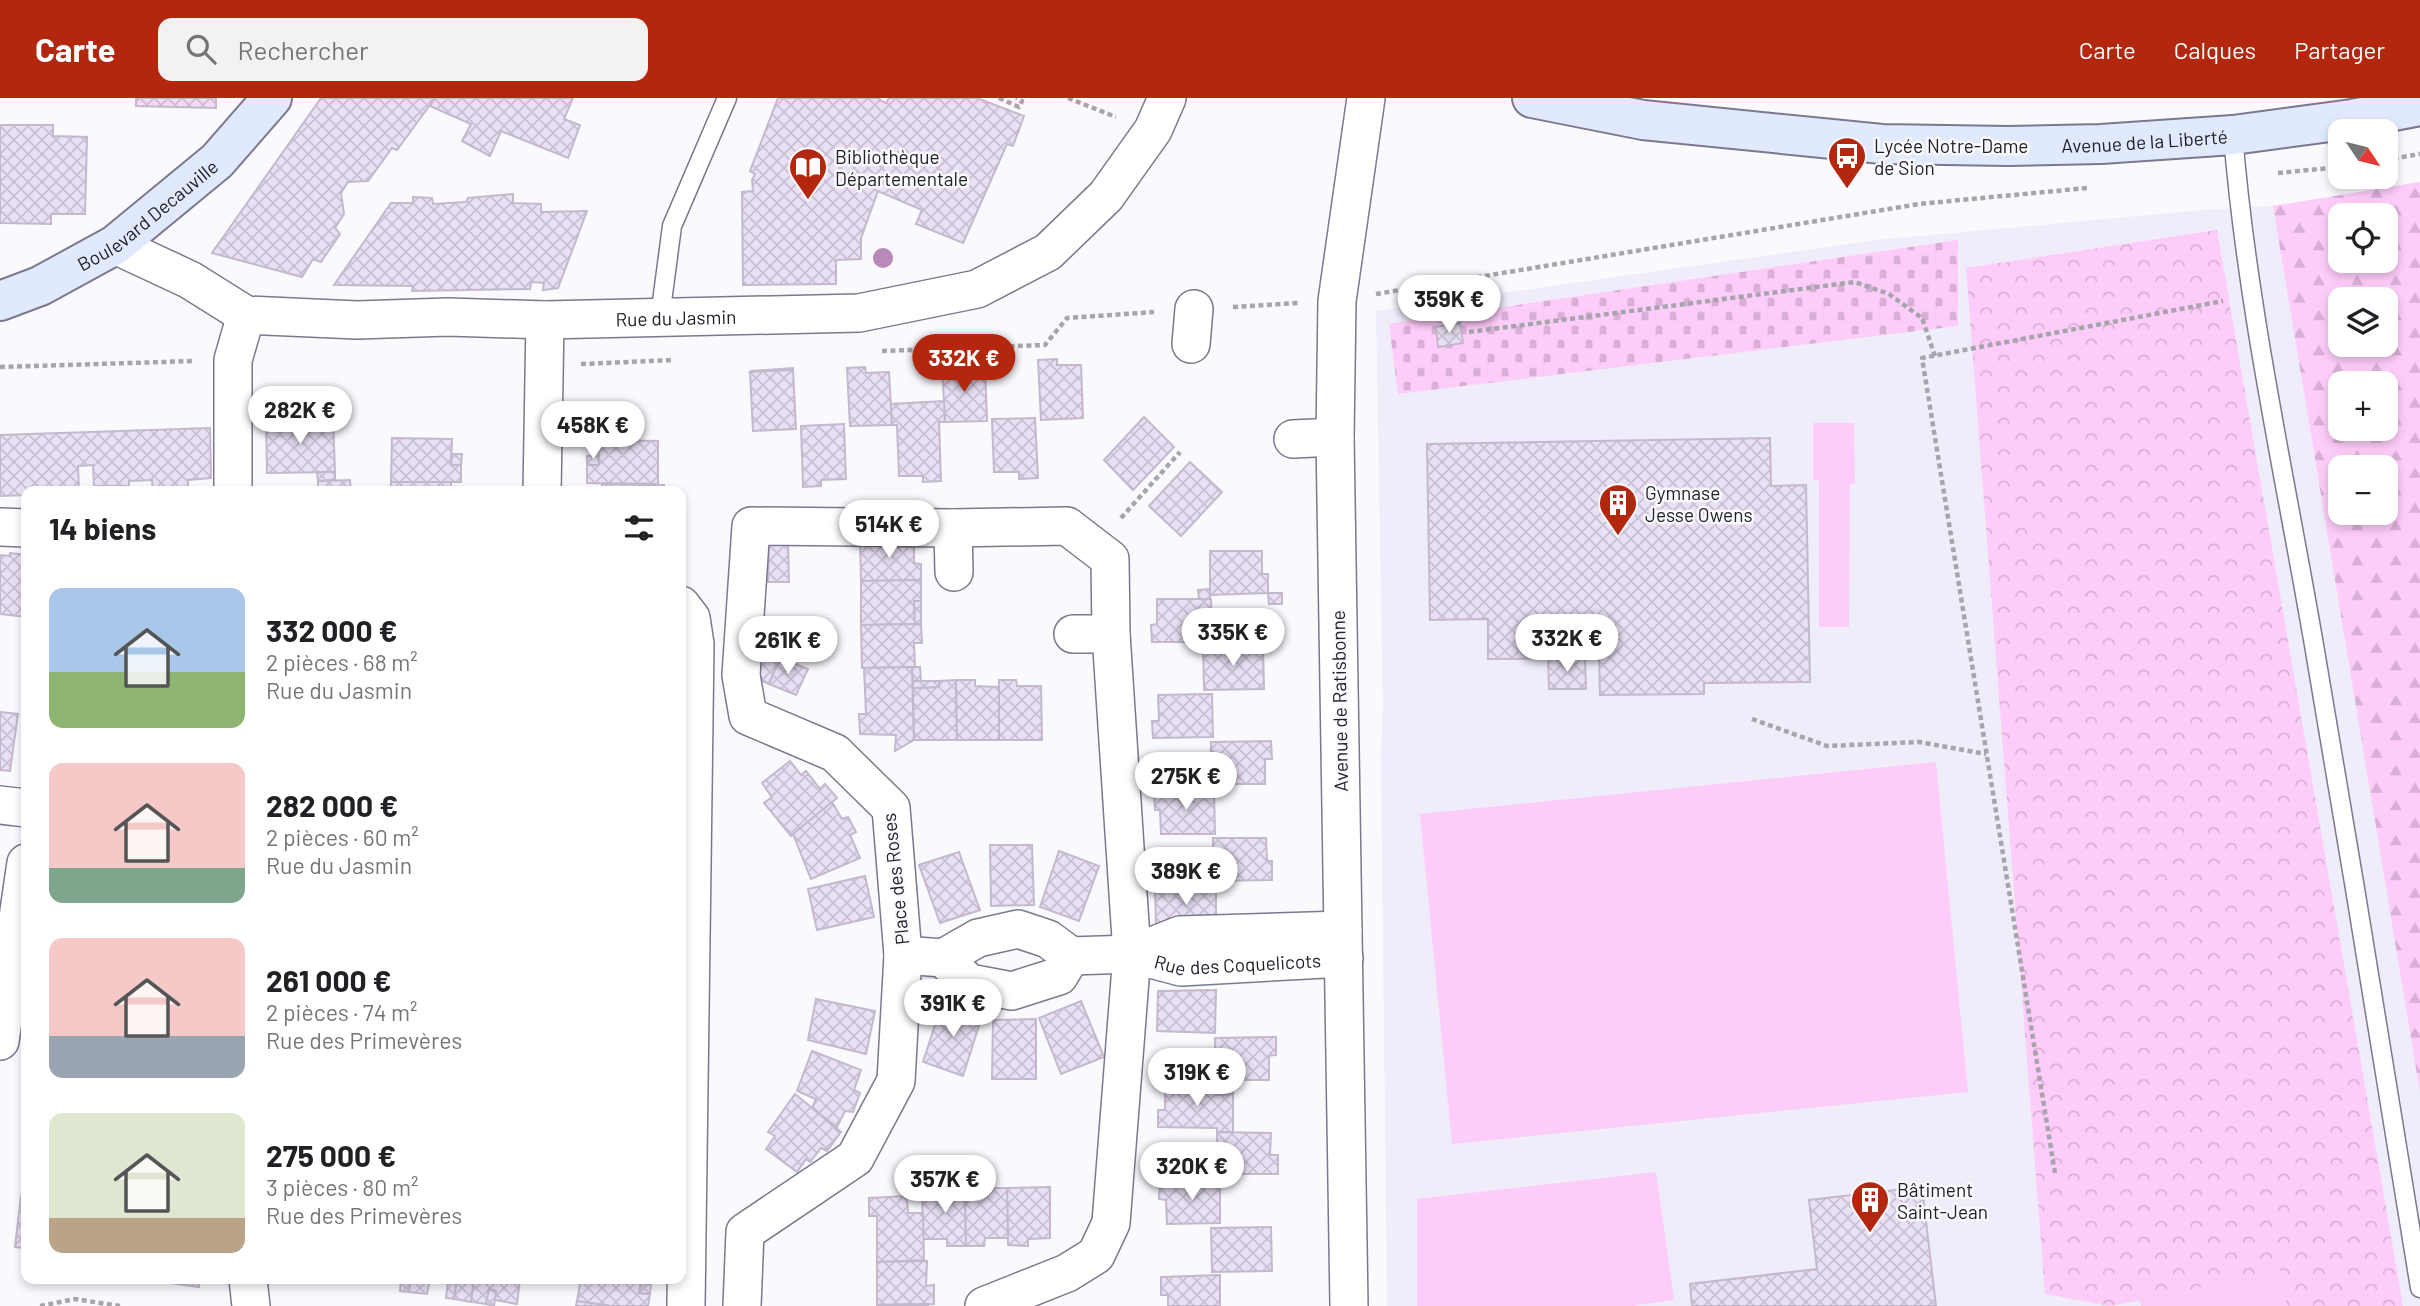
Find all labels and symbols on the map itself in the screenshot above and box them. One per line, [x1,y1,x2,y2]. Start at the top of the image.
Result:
north arrow [2328,119,2398,189]
street label: Avenue de la Liberté [2061,124,2228,156]
place label: Lycée Notre-Dame de Sion [1874,134,2028,179]
bus stop icon: Lycée Notre-Dame de Sion [1826,135,1868,190]
place label: Bibliothèque Départementale [835,145,968,190]
library icon: Bibliothèque Départementale [787,146,829,201]
street label: Boulevard Decauville [73,154,222,275]
pin: 359K € [1392,275,1506,335]
street label: Rue du Jasmin [615,304,737,330]
pin: 332K € [907,334,1021,394]
pin: 282K € [243,386,357,446]
pin: 458K € [536,402,650,461]
place label: Gymnase Jesse Owens [1645,481,1753,526]
building icon: Gymnase Jesse Owens [1597,482,1639,537]
pin: 514K € [832,500,946,560]
pin: 335K € [1176,608,1290,668]
street label: Avenue de Ratisbonne [1326,610,1352,792]
pin: 332K € [1510,614,1624,674]
pin: 261K € [731,616,845,676]
pin: 275K € [1129,752,1243,812]
street label: Place des Roses [877,812,913,946]
pin: 389K € [1129,848,1243,907]
street label: Rue des Coquelicots [1152,948,1322,979]
pin: 391K € [896,979,1010,1039]
pin: 319K € [1140,1048,1254,1108]
pin: 320K € [1135,1142,1249,1202]
pin: 357K € [888,1156,1002,1215]
place label: Bâtiment Saint-Jean [1897,1178,1988,1223]
building icon: Bâtiment Saint-Jean [1849,1179,1891,1234]

